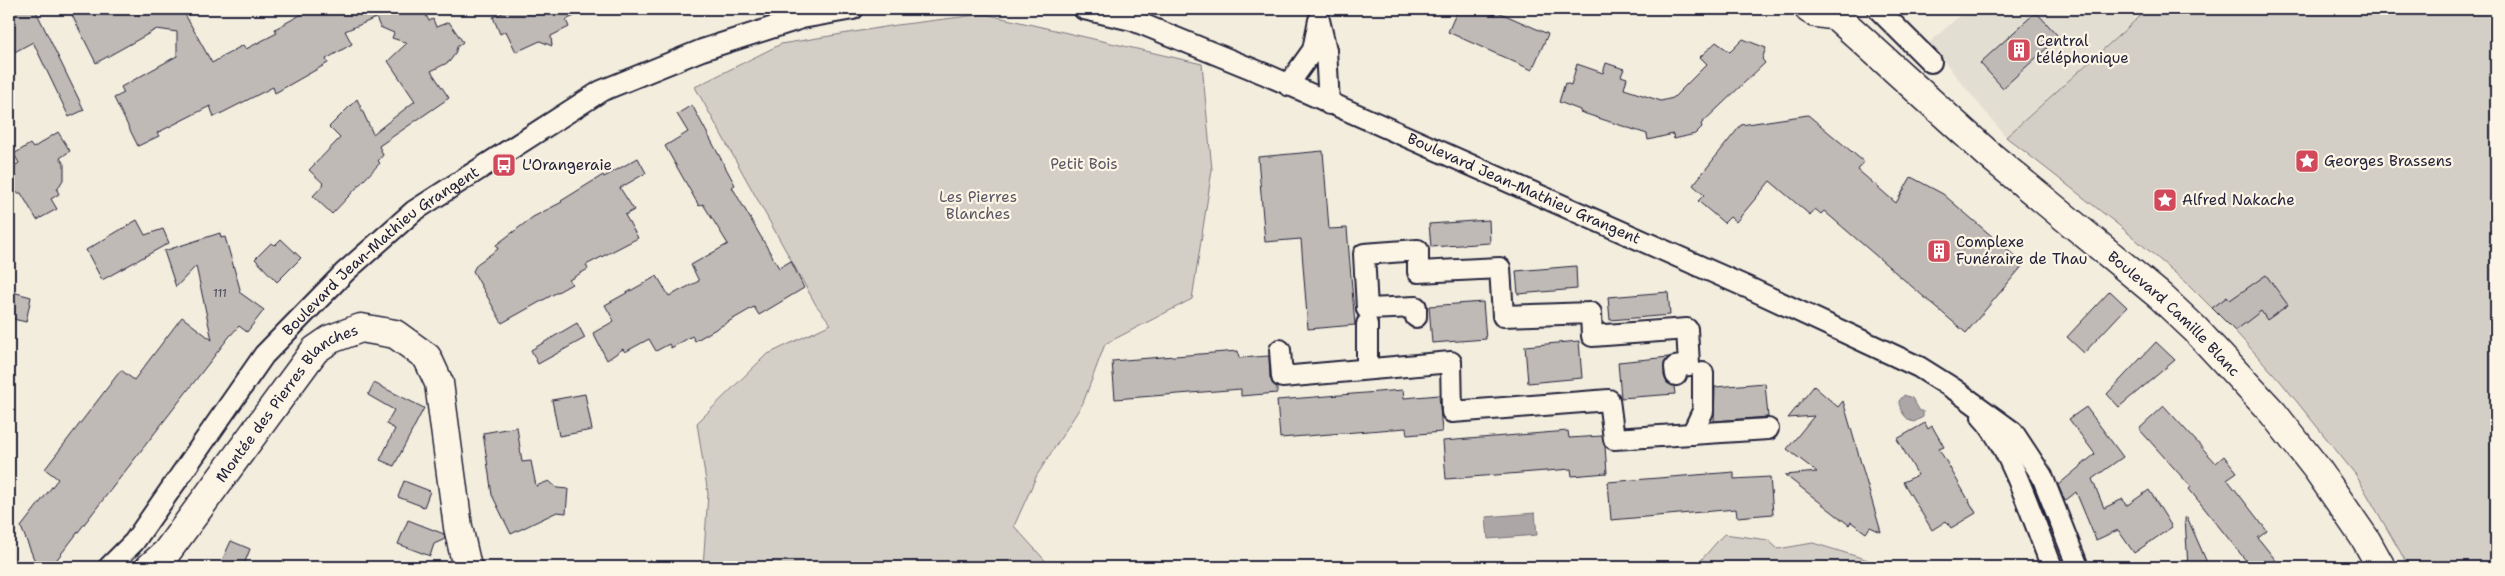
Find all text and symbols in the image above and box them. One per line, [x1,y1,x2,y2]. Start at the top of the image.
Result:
place label: Central téléphonique [2036,31,2129,68]
building icon: Central téléphonique [2006,37,2032,63]
street label: Boulevard Jean-Mathieu Grangent [1404,128,1644,249]
place icon: Georges Brassens [2294,148,2320,174]
place label: Georges Brassens [2324,151,2452,171]
bus stop icon: L'Orangeraie [491,152,517,178]
park label: Petit Bois [1050,154,1118,174]
place label: L'Orangeraie [522,155,612,175]
street label: Boulevard Jean-Mathieu Grangent [278,162,483,340]
park label: Les Pierres Blanches [939,187,1017,224]
place icon: Alfred Nakache [2152,187,2178,213]
place label: Alfred Nakache [2182,190,2295,210]
place label: Complexe Funéraire de Thau [1956,232,2088,269]
building icon: Complexe Funéraire de Thau [1926,238,1952,264]
street label: Boulevard Camille Blanc [2103,247,2244,381]
house number: 111 [213,285,227,301]
street label: Montée des Pierres Blanches [211,320,361,486]

